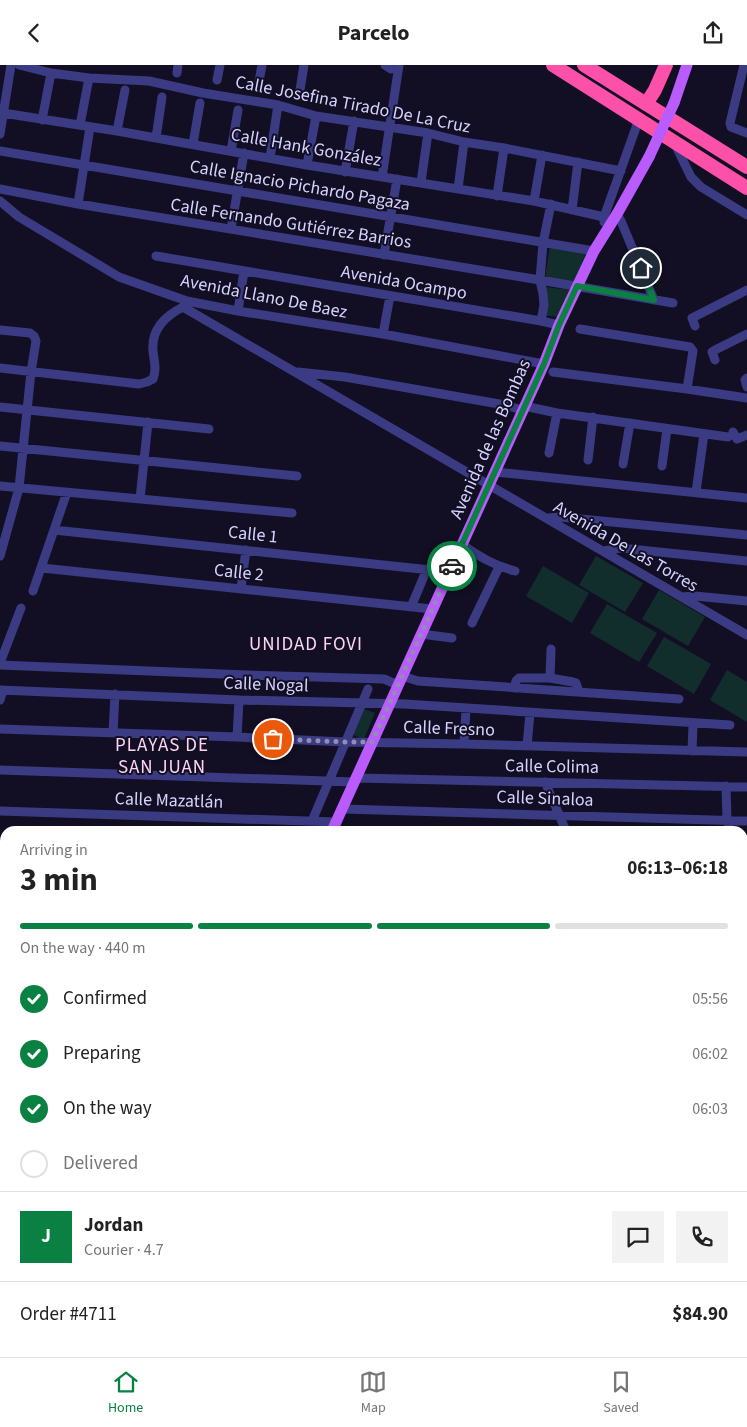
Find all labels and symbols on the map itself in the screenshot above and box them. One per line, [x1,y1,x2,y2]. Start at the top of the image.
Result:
street label: Calle Josefina Tirado De La Cruz [233,69,473,140]
street label: Calle Hank González [229,122,383,173]
street label: Calle Ignacio Pichardo Pagaza [188,154,412,217]
street label: Calle Fernando Gutiérrez Barrios [169,192,413,255]
pin [620,247,662,289]
street label: Avenida Ocampo [339,259,469,306]
street label: Avenida Llano De Baez [178,268,350,325]
street label: Avenida de las Bombas [444,355,537,523]
street label: Avenida De Las Torres [549,495,703,598]
street label: Calle 1 [227,519,279,550]
courier [427,541,477,591]
street label: Calle 2 [213,557,265,588]
district label: UNIDAD FOVI [249,631,363,658]
street label: Calle Nogal [223,671,309,698]
street label: Calle Fresno [403,714,495,743]
pin [252,718,294,760]
district label: PLAYAS DE SAN JUAN [115,732,209,781]
street label: Calle Colima [505,753,599,780]
street label: Calle Sinaloa [496,784,594,813]
street label: Calle Mazatlán [114,786,224,815]

